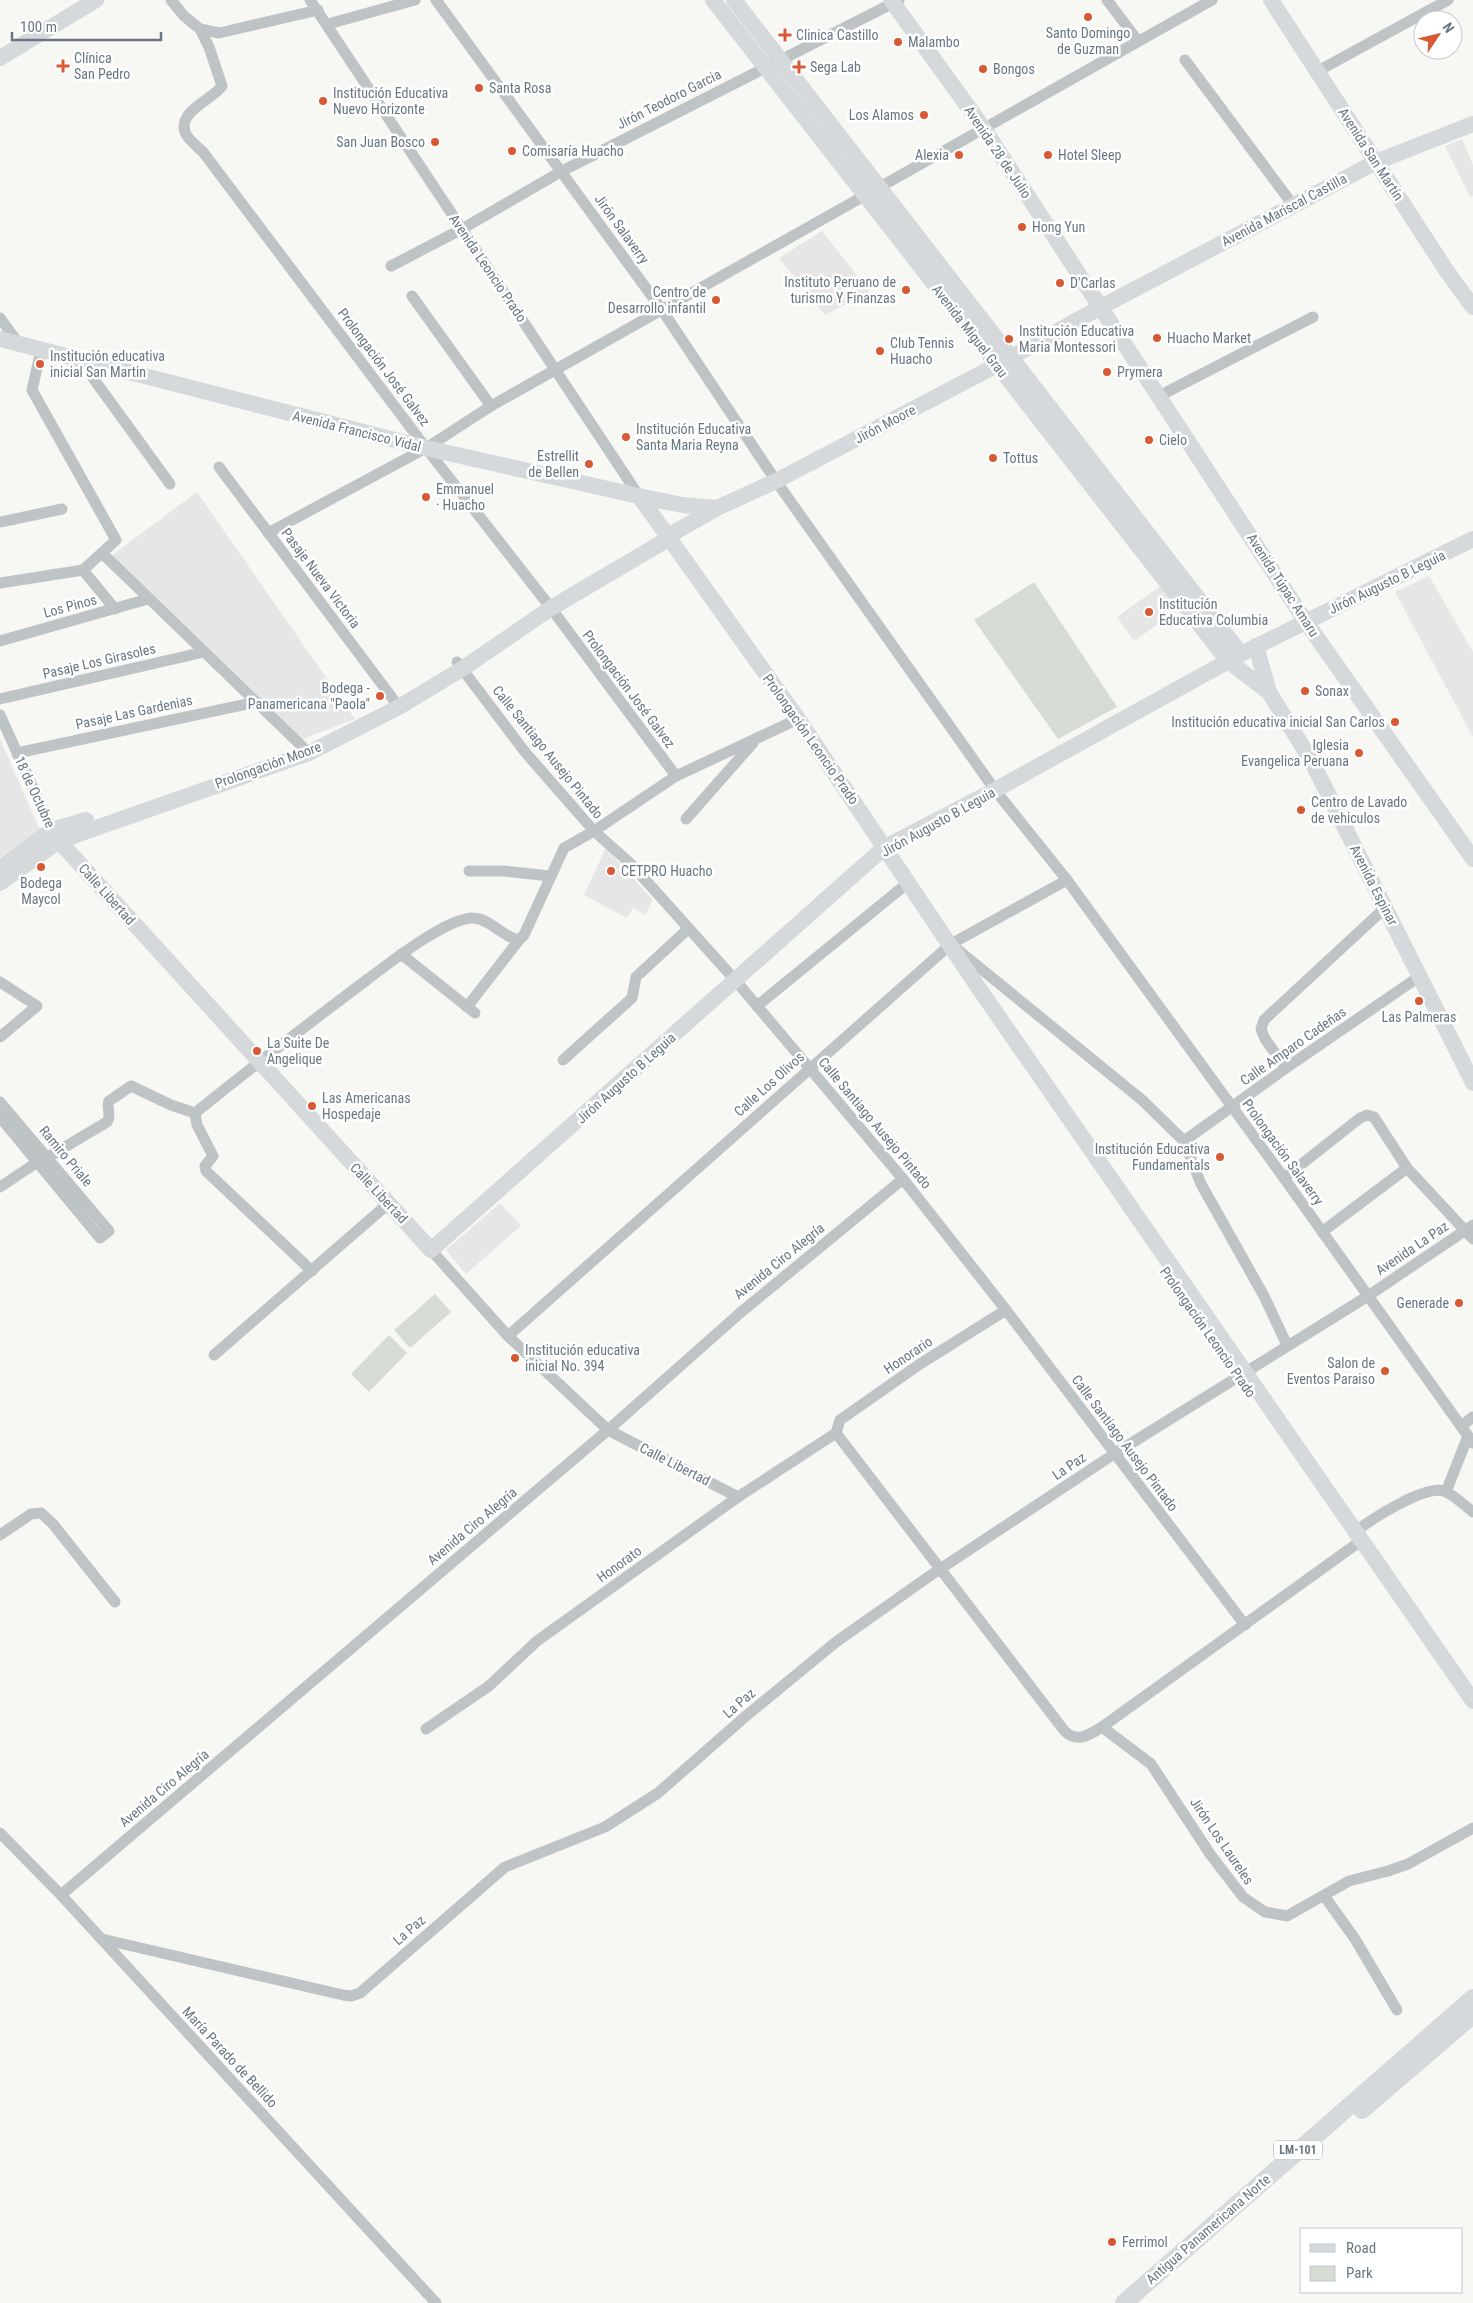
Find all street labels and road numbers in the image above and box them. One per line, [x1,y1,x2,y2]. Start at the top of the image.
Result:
street label: Jirón Teodoro Garcia [614,66,724,132]
street label: Avenida 28 de Julio [961,103,1035,201]
street label: Avenida San Martín [1335,105,1407,203]
street label: Avenida Mariscal Castilla [1219,170,1349,250]
street label: Jirón Salaverry [591,191,653,267]
street label: Avenida Leoncio Prado [446,211,530,325]
street label: Avenida Miguel Grau [929,281,1011,381]
street label: Prolongación José Galvez [335,305,433,429]
street label: Jirón Moore [852,401,918,447]
street label: Avenida Francisco Vidal [291,407,423,455]
street label: Pasaje Nueva Victoria [278,525,364,631]
street label: Avenida Túpac Amaru [1244,530,1322,640]
street label: Jirón Augusto B Leguia [1326,547,1448,617]
street label: Los Pinos [42,591,98,621]
street label: Prolongación José Galvez [580,627,678,751]
street label: Pasaje Los Girasoles [41,640,157,682]
street label: Prolongación Leoncio Prado [760,671,862,807]
street label: Calle Santiago Ausejo Pintado [489,682,607,822]
street label: Pasaje Las Gardenias [74,692,194,732]
street label: Prolongación Moore [213,738,324,792]
street label: 18 de Octubre [11,754,59,831]
street label: Jirón Augusto B Leguia [878,784,998,860]
street label: Avenida Espinar [1347,842,1401,928]
street label: Calle Libertad [75,860,139,928]
street label: Calle Amparo Cadeñas [1237,1003,1349,1089]
street label: Jirón Augusto B Leguia [573,1029,679,1127]
street label: Calle Los Olivos [731,1049,807,1119]
street label: Calle Santiago Ausejo Pintado [815,1054,935,1192]
street label: Prolongación Salaverry [1239,1096,1327,1208]
street label: Ramiro Priale [36,1123,96,1190]
street label: Calle Libertad [347,1160,411,1226]
street label: Avenida La Paz [1373,1218,1451,1278]
street label: Avenida Ciro Alegría [731,1220,827,1302]
street label: Prolongación Leoncio Prado [1157,1264,1259,1400]
street label: Honorario [881,1333,935,1377]
street label: Calle Santiago Ausejo Pintado [1069,1372,1181,1514]
street label: Calle Libertad [637,1439,713,1489]
street label: La Paz [1049,1449,1089,1483]
street label: Avenida Ciro Alegría [424,1484,520,1568]
street label: Honorato [594,1542,644,1586]
street label: La Paz [720,1685,758,1721]
street label: Avenida Ciro Alegría [116,1746,212,1830]
street label: Jirón Los Laureles [1187,1794,1257,1888]
street label: La Paz [390,1912,428,1948]
street label: María Parado de Bellido [179,2003,281,2111]
road number: LM-101 [1274,2140,1322,2160]
street label: Antigua Panamericana Norte [1143,2170,1274,2287]

